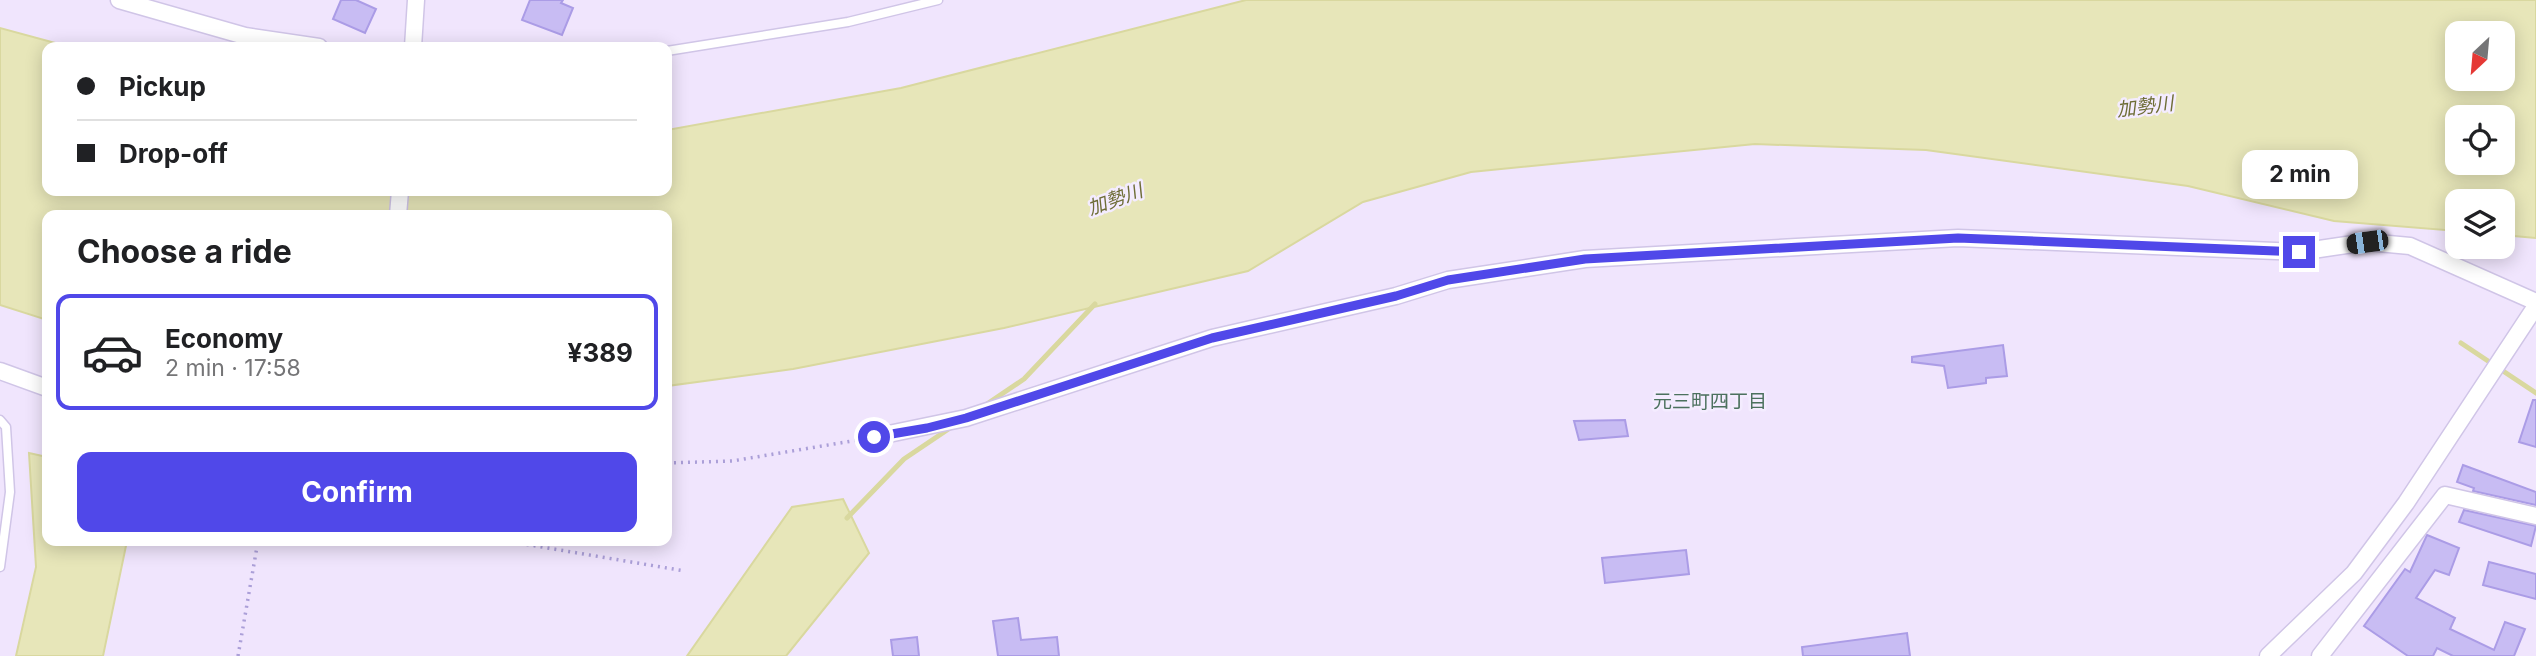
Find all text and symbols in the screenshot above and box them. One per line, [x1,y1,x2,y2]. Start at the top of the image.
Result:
north arrow [2445,21,2515,91]
map controls [2445,21,2515,259]
text: Pickup [119,71,206,102]
water label: 加勢川 [2115,91,2177,121]
button: locate [2445,105,2515,175]
text: Drop-off [119,138,228,169]
callout: 2 min [2241,150,2357,200]
text: 2 min [2269,160,2331,188]
water label: 加勢川 [1084,178,1148,220]
button: layers [2445,189,2515,259]
car [2345,229,2390,255]
text: Choose a ride [77,232,292,271]
route end [2283,236,2315,268]
icon: car [81,321,144,384]
text: Economy [165,323,283,354]
text: ¥389 [568,337,633,368]
text: 2 min · 17:58 [165,354,301,382]
district label: 元三町四丁目 [1653,390,1767,413]
route start [858,421,890,453]
button: Confirm [77,452,637,532]

